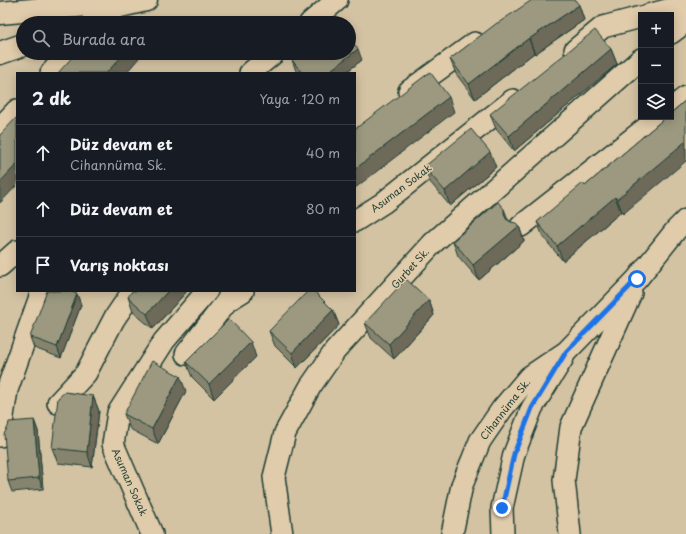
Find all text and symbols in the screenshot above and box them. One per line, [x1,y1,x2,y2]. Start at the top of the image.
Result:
map controls [638,12,674,120]
button: + [638,12,674,48]
search box [16,16,356,60]
icon: search [30,27,52,49]
text: Burada ara [62,27,145,50]
button: − [638,48,674,84]
button: layers [638,84,674,120]
text: 2 dk [32,85,71,111]
text: Yaya · 120 m [260,89,340,108]
text: Düz devam et [70,132,173,155]
icon: ahead [32,142,54,164]
text: 40 m [306,143,340,162]
text: Cihannüma Sk. [70,155,166,174]
street label: Asuman Sokak [367,160,434,215]
text: Düz devam et [70,197,173,220]
icon: ahead [32,198,54,220]
text: 80 m [306,199,340,218]
street label: Gurbet Sk. [387,244,432,291]
text: Varış noktası [70,253,169,276]
icon: arrive [32,254,54,276]
route start [628,270,646,288]
street label: Cihannüma Sk. [476,375,533,443]
street label: Asuman Sokak [109,446,152,518]
route end [493,499,511,517]

